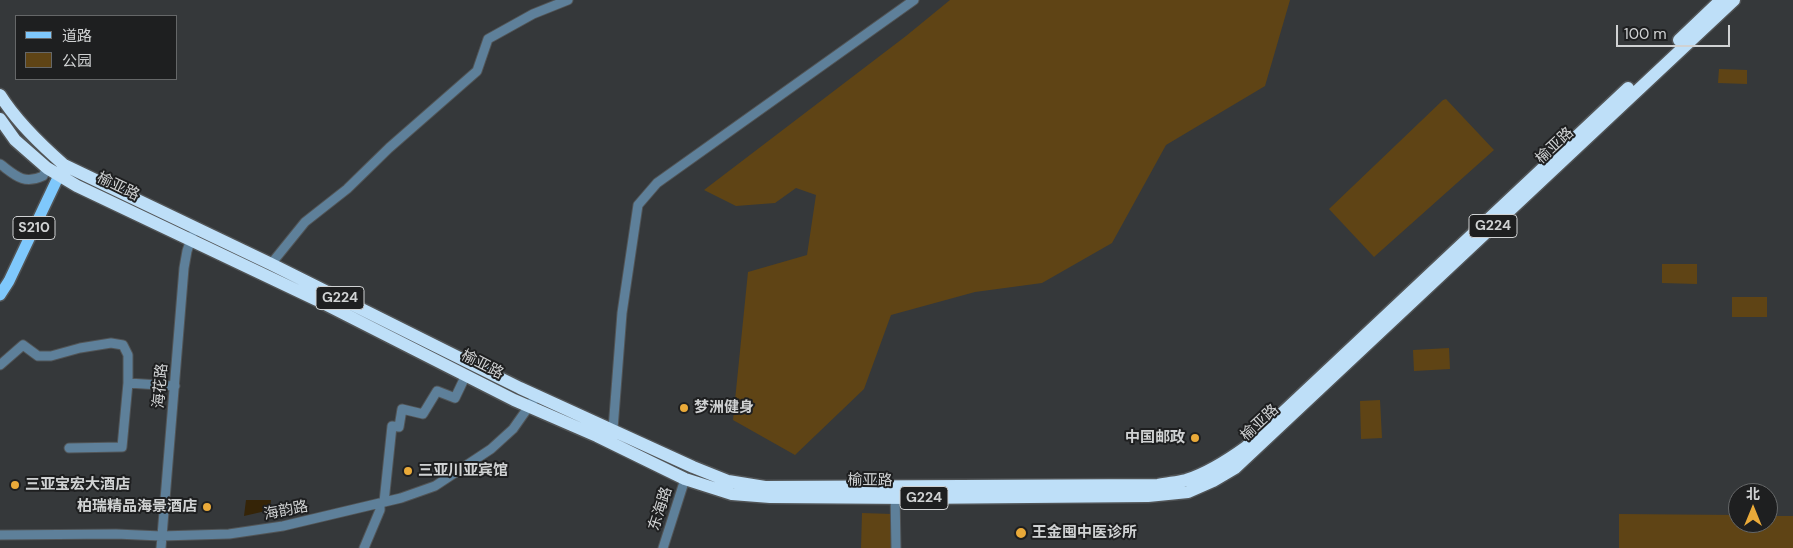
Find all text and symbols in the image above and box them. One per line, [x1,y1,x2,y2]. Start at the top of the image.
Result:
legend [15,15,178,80]
scale bar [1618,15,1732,47]
text: 100 m [1624,24,1667,44]
text: 道路 [62,26,92,46]
text: 公园 [62,51,92,71]
street label: 榆亚路 [1532,124,1578,168]
street label: 榆亚路 [94,169,142,205]
road number: G224 [1469,215,1517,238]
road number: S210 [13,217,55,240]
road number: G224 [316,286,364,310]
street label: 榆亚路 [458,347,506,383]
street label: 海花路 [150,363,172,409]
place label: 梦洲健身 [694,399,754,417]
street label: 榆亚路 [1237,401,1283,445]
marker: 梦洲健身 [678,402,690,414]
place label: 中国邮政 [1125,429,1185,447]
marker: 中国邮政 [1189,432,1201,444]
place label: 三亚川亚宾馆 [418,462,508,480]
marker: 三亚川亚宾馆 [402,465,414,477]
street label: 榆亚路 [847,472,893,490]
place label: 三亚宝宏大酒店 [25,476,130,494]
marker: 三亚宝宏大酒店 [9,479,21,491]
north arrow [1728,483,1778,533]
street label: 东海路 [645,485,677,533]
text: 北 [1746,485,1760,503]
road number: G224 [900,486,948,509]
place label: 柏瑞精品海景酒店 [77,498,197,516]
street label: 海韵路 [262,498,310,524]
marker: 柏瑞精品海景酒店 [201,501,213,513]
place label: 王金囤中医诊所 [1032,524,1137,542]
marker: 王金囤中医诊所 [1014,526,1028,540]

